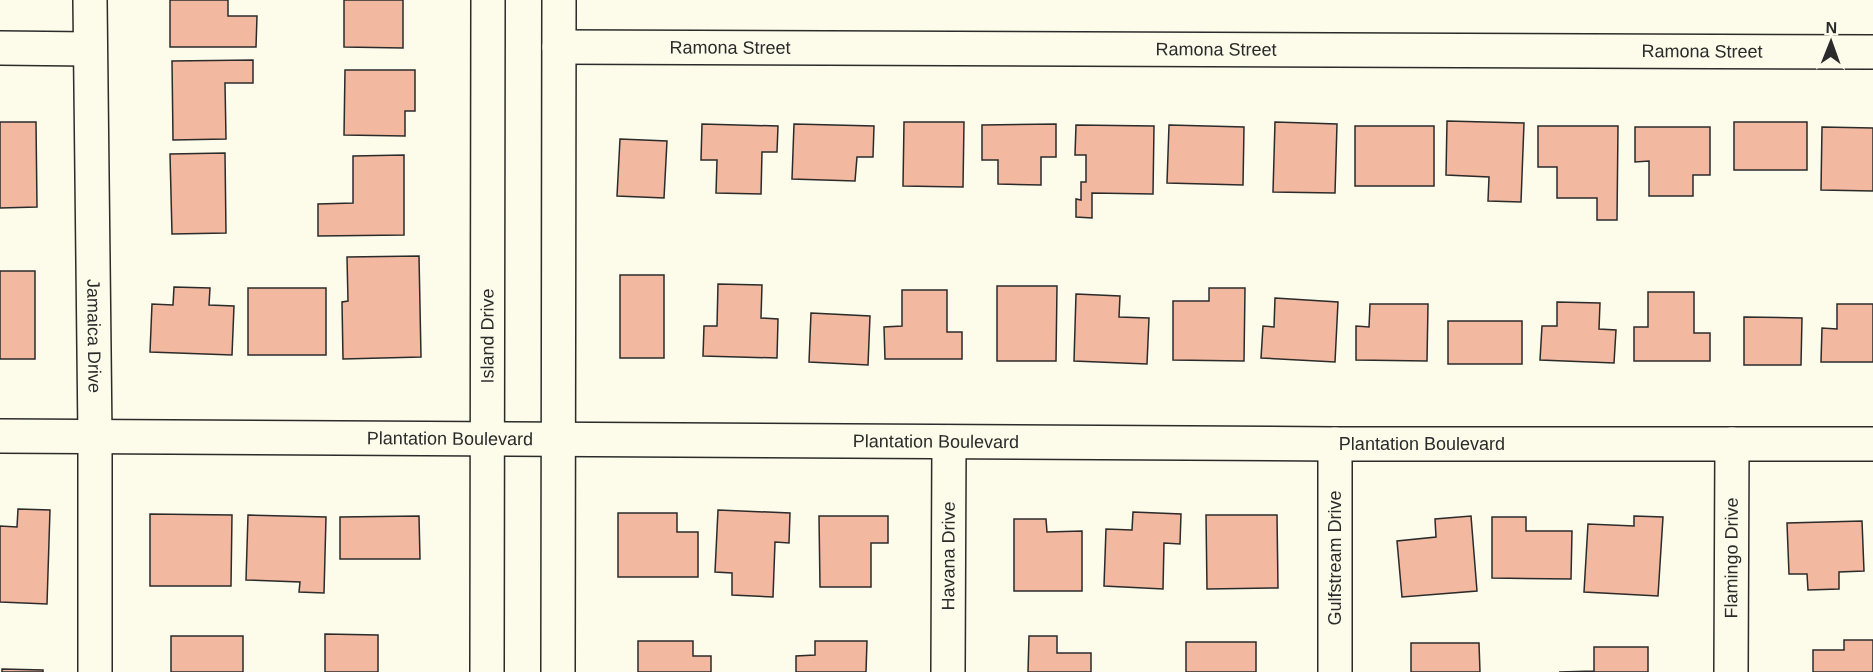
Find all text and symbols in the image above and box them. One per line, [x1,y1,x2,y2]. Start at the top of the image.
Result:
north arrow [1801,12,1861,72]
text: N [1825,19,1837,36]
street label: Ramona Street [669,37,791,58]
street label: Ramona Street [1155,39,1277,60]
street label: Ramona Street [1641,41,1763,62]
street label: Jamaica Drive [83,279,104,393]
street label: Island Drive [477,288,498,384]
street label: Plantation Boulevard [367,428,533,449]
street label: Plantation Boulevard [853,431,1019,452]
street label: Plantation Boulevard [1339,434,1505,454]
street label: Gulfstream Drive [1325,490,1345,626]
street label: Flamingo Drive [1721,497,1742,619]
street label: Havana Drive [938,501,959,611]

